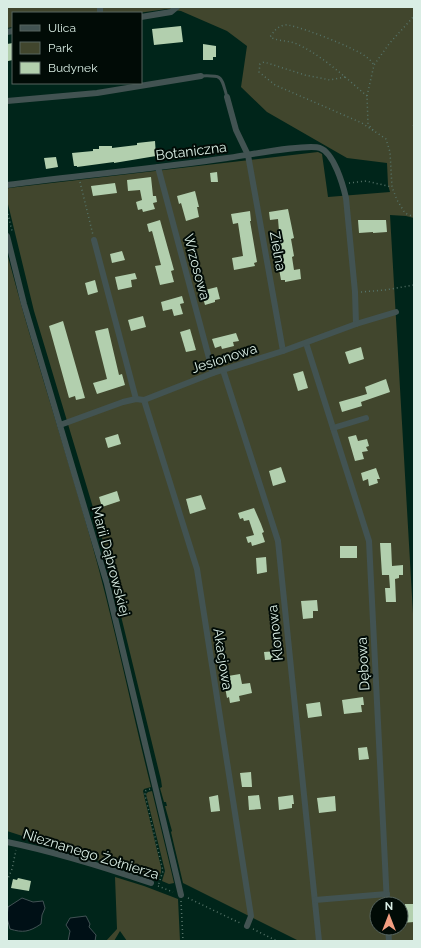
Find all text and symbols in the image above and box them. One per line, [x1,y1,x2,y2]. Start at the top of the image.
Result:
legend [12,12,142,84]
text: Ulica [48,21,76,35]
text: Park [48,41,73,55]
text: Budynek [48,61,98,75]
street label: Botaniczna [155,139,227,163]
street label: Zielna [267,230,289,272]
street label: Wrzosowa [181,232,213,302]
street label: Jesionowa [189,340,259,376]
street label: Marii Dąbrowskiej [89,504,133,618]
street label: Klonowa [264,604,286,662]
street label: Akacjowa [210,627,236,691]
street label: Dębowa [354,637,372,691]
street label: Nieznanego Żołnierza [21,824,162,882]
north arrow [369,896,409,936]
text: N [385,900,393,913]

